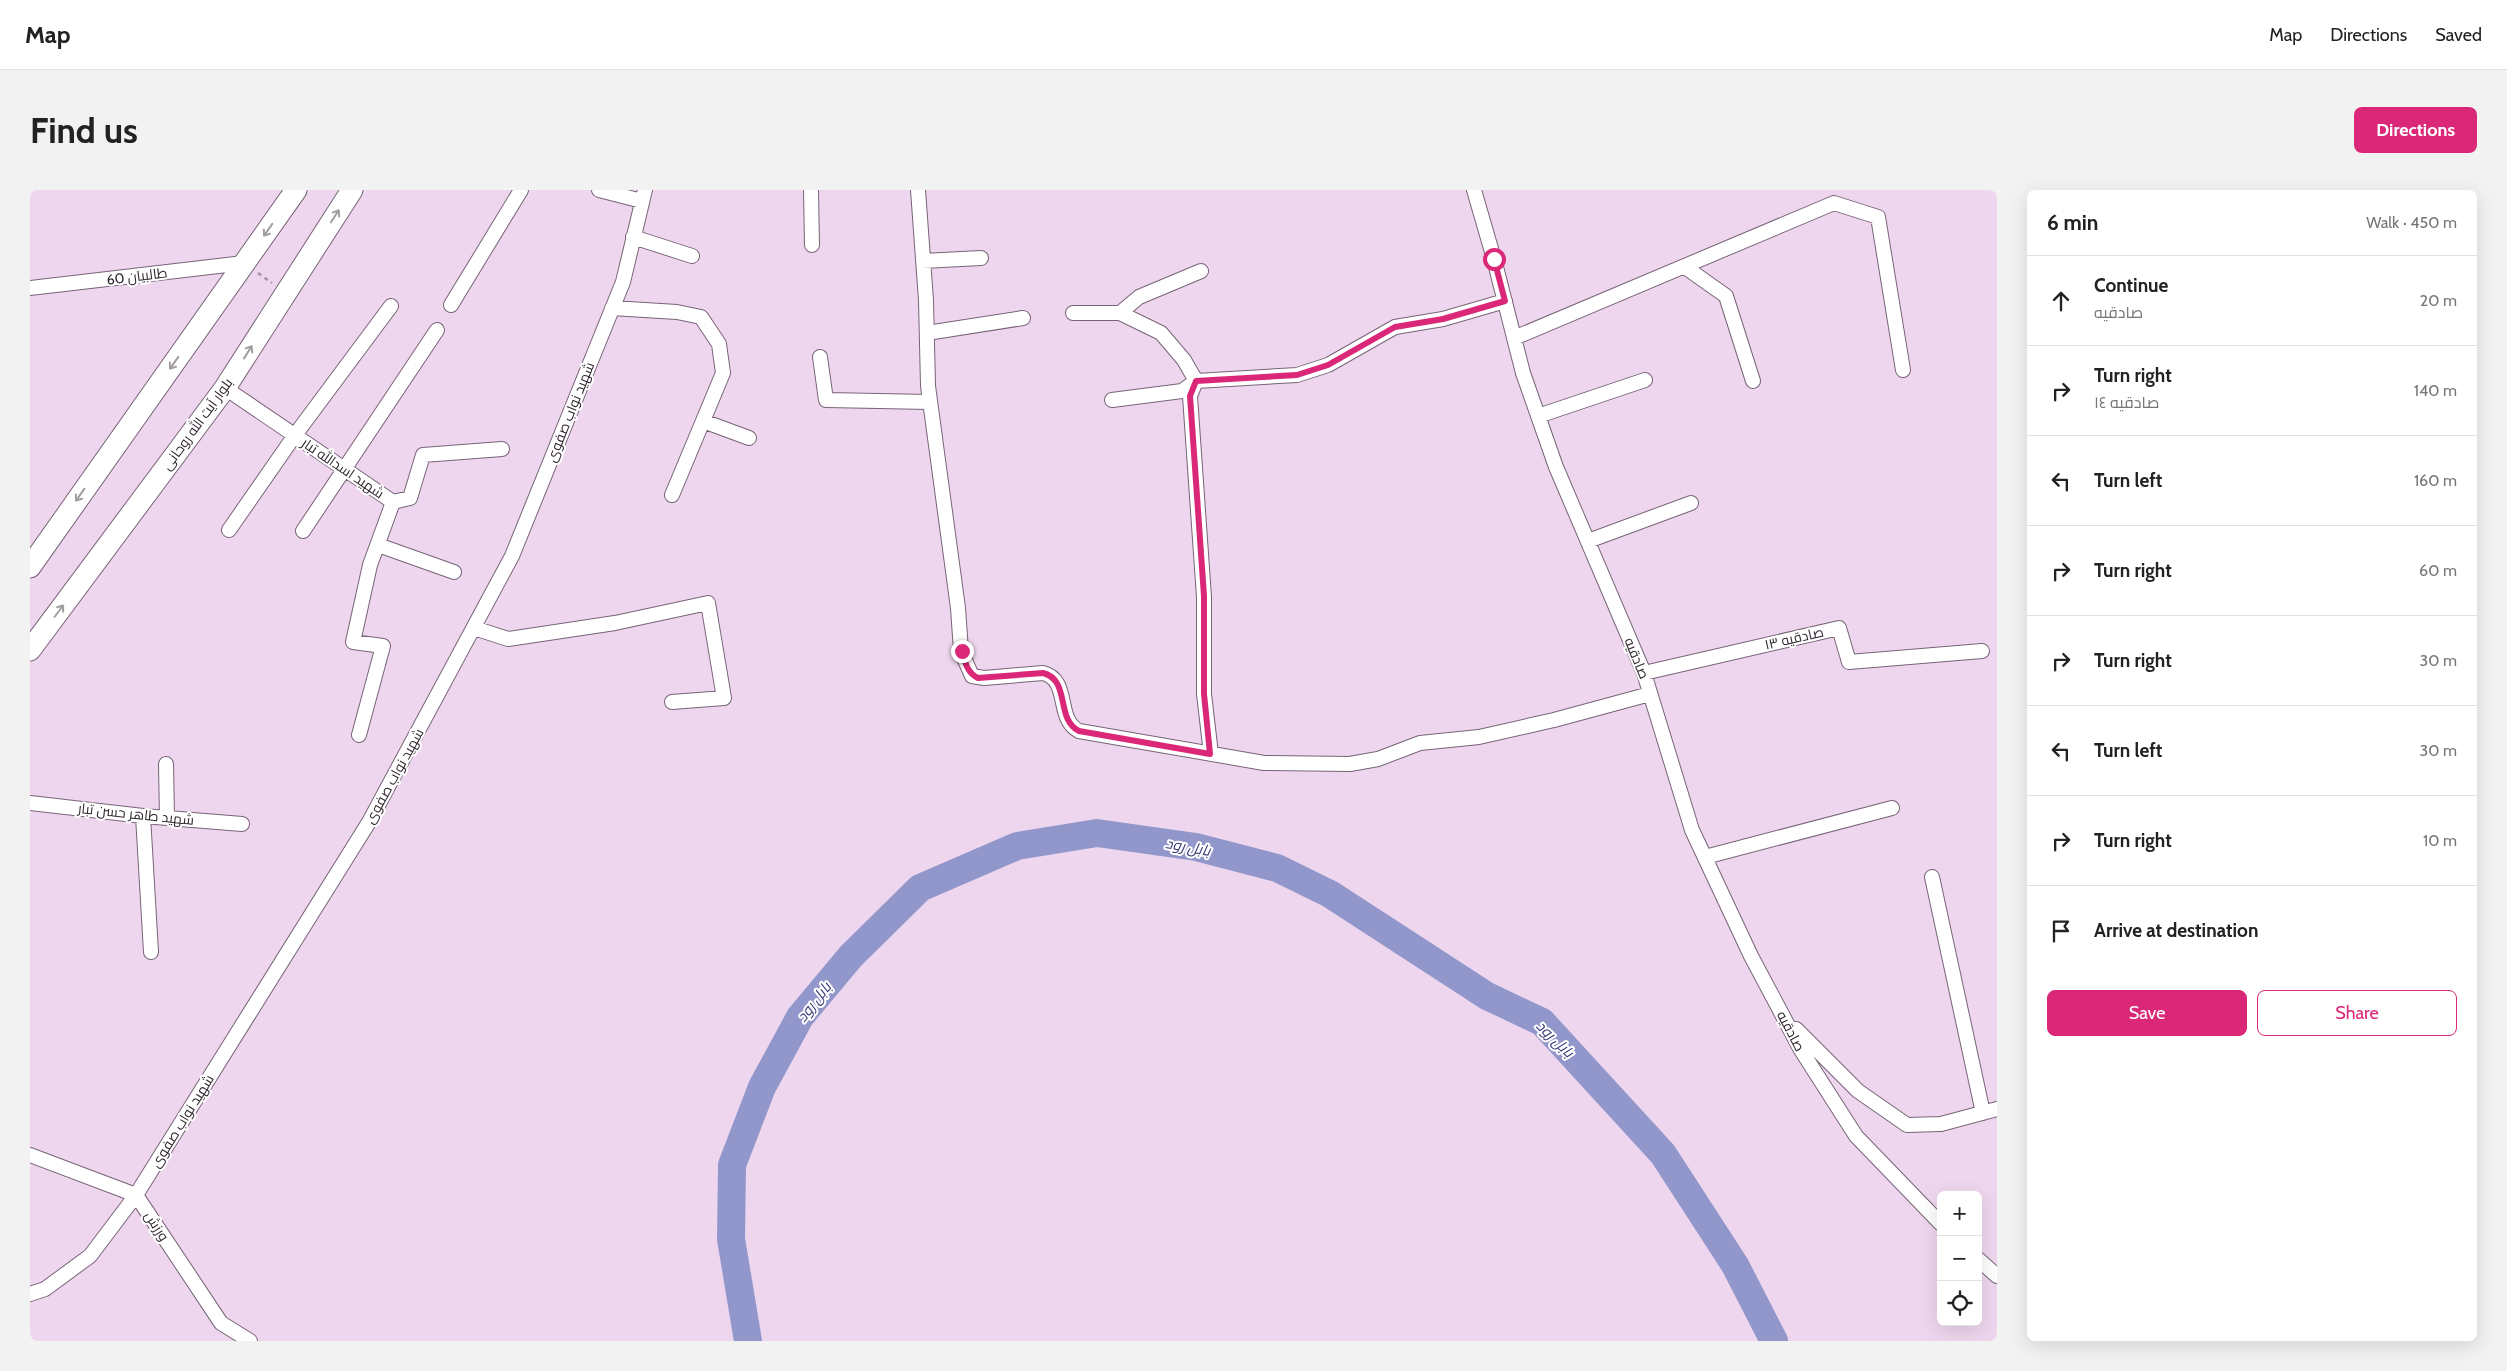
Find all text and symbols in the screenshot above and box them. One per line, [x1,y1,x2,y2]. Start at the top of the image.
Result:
text: Map [25,20,71,49]
text: Map [2269,24,2302,46]
text: Directions [2330,24,2407,46]
text: Saved [2435,24,2482,46]
button: Directions [2354,107,2477,153]
text: Find us [30,109,138,152]
one-way arrow [330,209,340,223]
text: 6 min [2047,210,2098,235]
text: Walk · 450 m [2366,213,2457,232]
one-way arrow [263,223,273,237]
route start [1483,248,1506,271]
street label: طالبیان 60 [106,263,168,289]
text: Continue [2094,274,2168,297]
icon: ahead [2047,287,2075,315]
text: 20 m [2420,291,2457,310]
text: صادقیه [2094,303,2143,322]
one-way arrow [243,346,253,360]
one-way arrow [169,355,179,369]
street label: شهید نواب صفوی [542,359,598,465]
text: Turn right [2094,364,2172,387]
street label: بلوار آیت الله روحانی [157,374,237,474]
icon: right [2047,377,2075,405]
text: 140 m [2414,381,2457,400]
text: صادقيه ١٤ [2094,393,2159,412]
street label: شهید اسدالله تبار [297,433,388,502]
icon: left [2047,467,2075,495]
text: Turn left [2094,469,2162,492]
text: 160 m [2414,471,2457,490]
one-way arrow [75,488,85,502]
icon: right [2047,557,2075,585]
text: Turn right [2094,559,2172,582]
text: 60 m [2419,561,2457,580]
one-way arrow [54,604,64,618]
street label: صادقیه ۱۳ [1763,622,1825,654]
street label: صادقیه [1621,635,1653,681]
route end [951,640,974,663]
icon: right [2047,647,2075,675]
text: Turn right [2094,649,2172,672]
text: 30 m [2420,651,2457,670]
street label: شهید نواب صفوی [360,725,428,827]
icon: left [2047,737,2075,765]
text: Turn left [2094,739,2162,762]
text: 30 m [2420,741,2457,760]
street label: شهید طاهر حسن تبار [76,799,195,829]
icon: right [2047,827,2075,855]
text: Turn right [2094,829,2172,852]
text: 10 m [2423,831,2457,850]
water label: بابل رود [1164,834,1213,860]
icon: arrive [2047,917,2075,945]
text: Arrive at destination [2094,919,2258,942]
water label: بابل رود [793,978,836,1025]
button: Save [2047,990,2247,1036]
button: Share [2257,990,2457,1036]
street label: صادقیه [1773,1008,1809,1054]
water label: بابل رود [1532,1017,1578,1062]
street label: شهید نواب صفوی [146,1071,218,1171]
map controls [1937,1191,1982,1326]
button: + [1937,1191,1982,1236]
street label: ورزش [141,1208,173,1244]
button: − [1937,1236,1982,1281]
button: locate [1937,1281,1982,1326]

